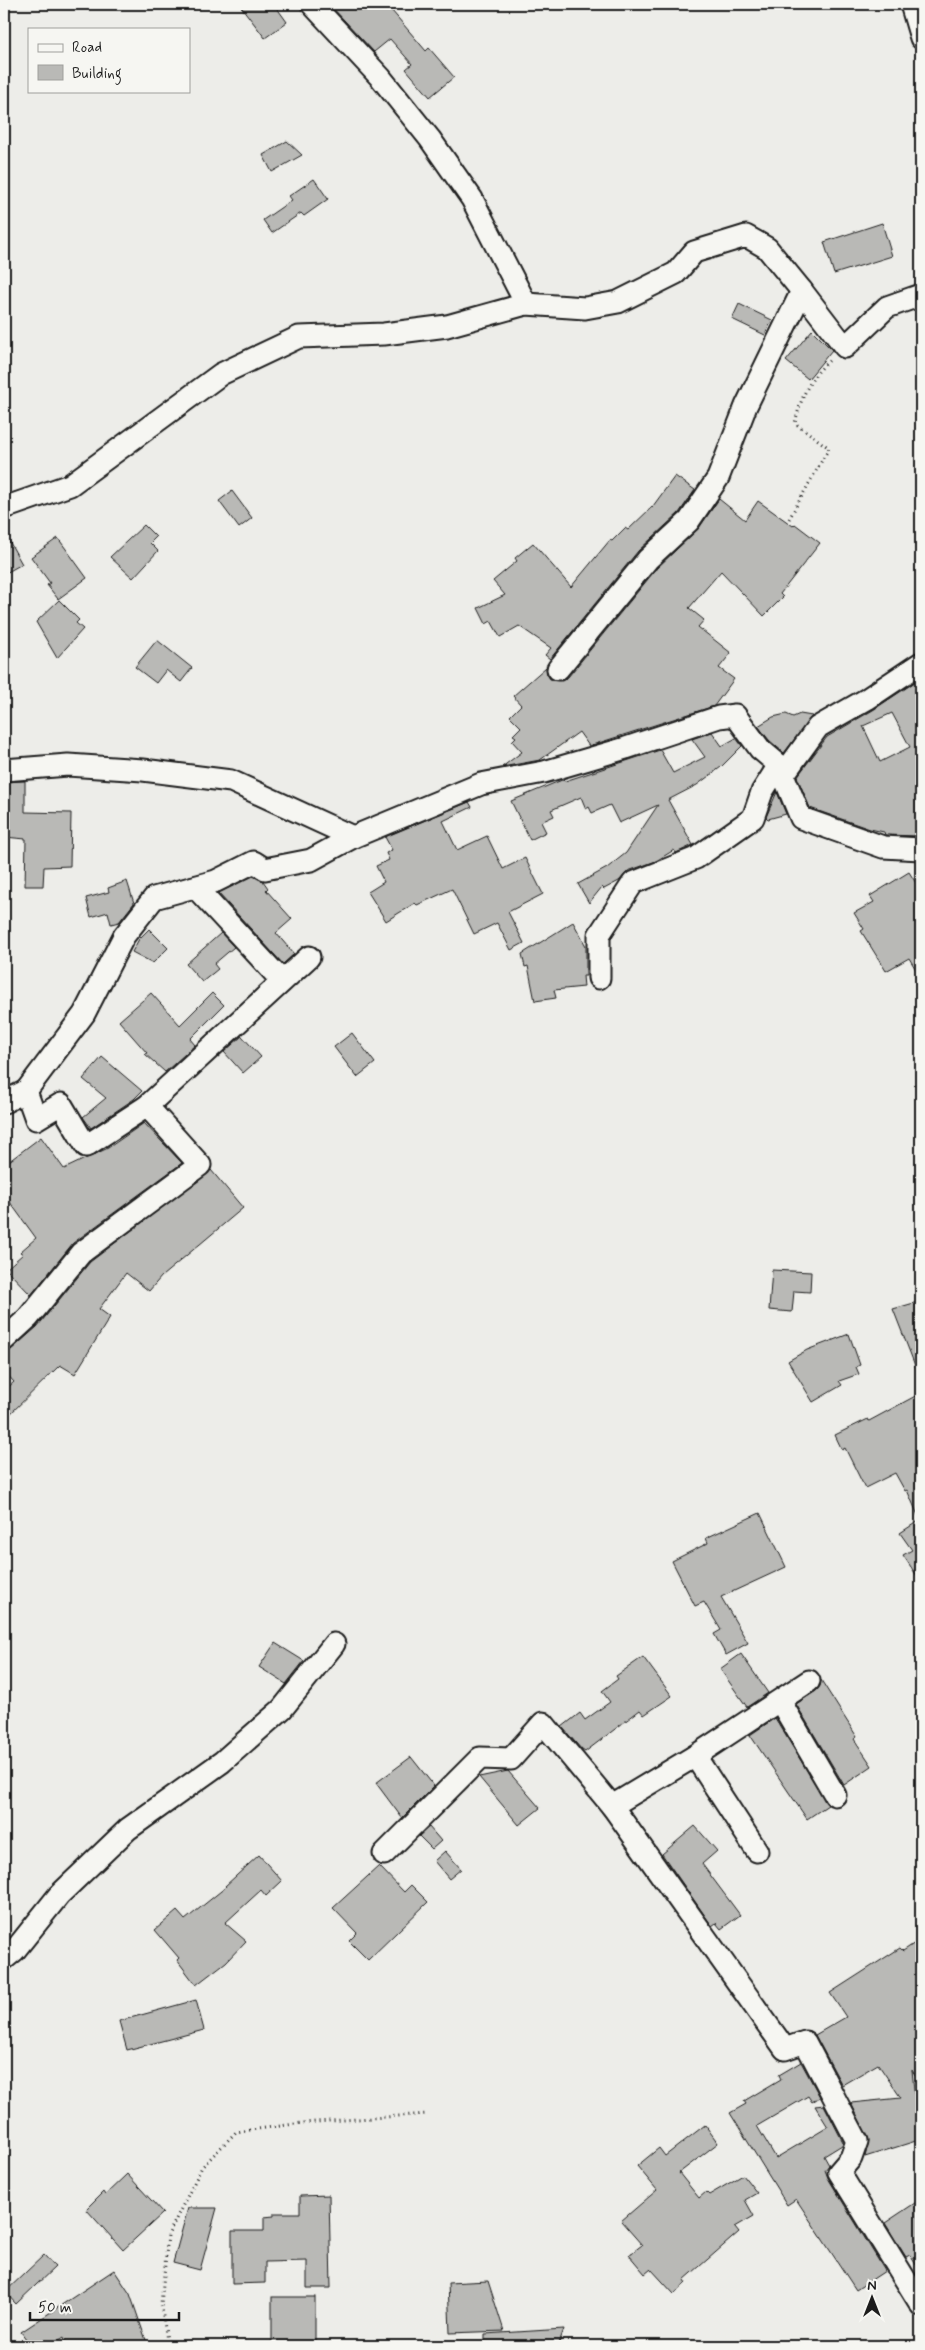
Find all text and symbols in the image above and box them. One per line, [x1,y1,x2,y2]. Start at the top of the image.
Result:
legend [28,28,190,92]
text: Road [72,38,102,58]
text: Building [72,64,122,85]
north arrow [848,2272,898,2322]
text: N [867,2277,877,2295]
scale bar [30,2290,179,2322]
text: 50 m [38,2298,72,2318]

